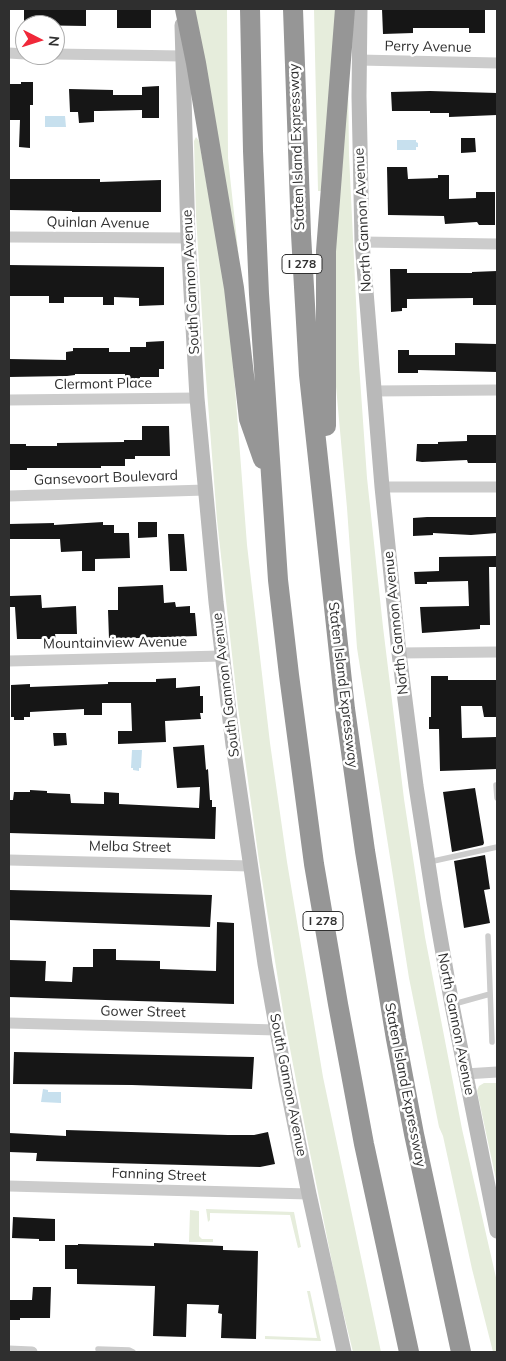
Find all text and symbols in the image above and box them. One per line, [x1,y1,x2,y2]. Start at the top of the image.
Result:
north arrow [15,15,65,65]
text: N [45,35,63,47]
street label: Perry Avenue [384,38,472,56]
street label: Staten Island Expressway [286,63,308,231]
street label: North Gannon Avenue [351,147,375,293]
street label: South Gannon Avenue [179,209,203,355]
street label: Quinlan Avenue [46,214,150,232]
road number: I 278 [282,254,322,274]
street label: Clermont Place [54,375,152,393]
street label: Gansevoort Boulevard [34,467,178,489]
street label: North Gannon Avenue [380,550,412,696]
street label: Staten Island Expressway [324,601,362,769]
street label: South Gannon Avenue [209,612,243,758]
street label: Mountainview Avenue [43,633,187,653]
street label: Melba Street [89,838,171,856]
road number: I 278 [303,911,343,930]
street label: North Gannon Avenue [434,952,478,1096]
street label: Staten Island Expressway [381,1001,429,1169]
street label: Gower Street [100,1003,186,1021]
street label: South Gannon Avenue [266,1012,310,1158]
street label: Fanning Street [111,1165,207,1185]

